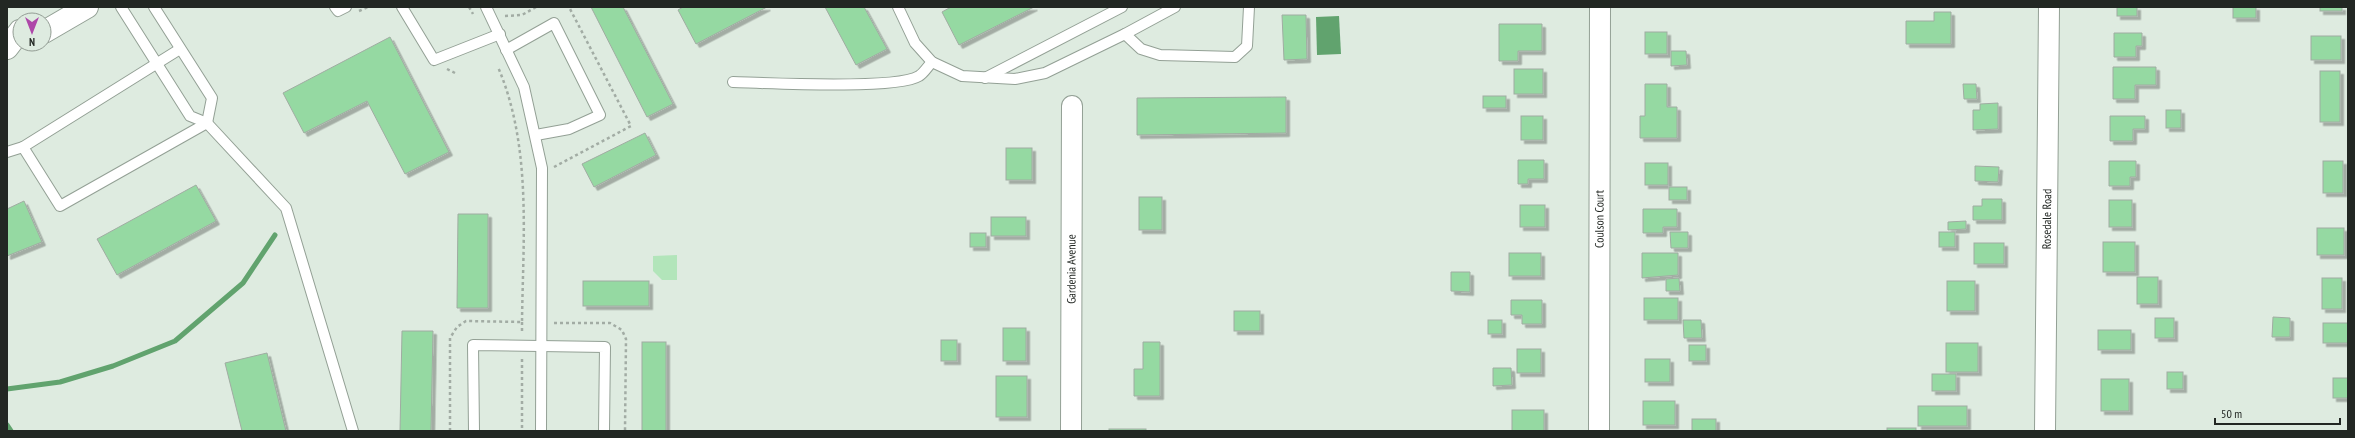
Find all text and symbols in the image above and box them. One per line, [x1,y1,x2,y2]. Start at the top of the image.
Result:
north arrow [12,12,52,52]
text: N [29,35,35,49]
street label: Coulson Court [1591,189,1607,248]
street label: Rosedale Road [2039,189,2054,249]
street label: Gardenia Avenue [1063,234,1079,304]
scale bar [2215,400,2340,426]
text: 50 m [2221,406,2242,421]

